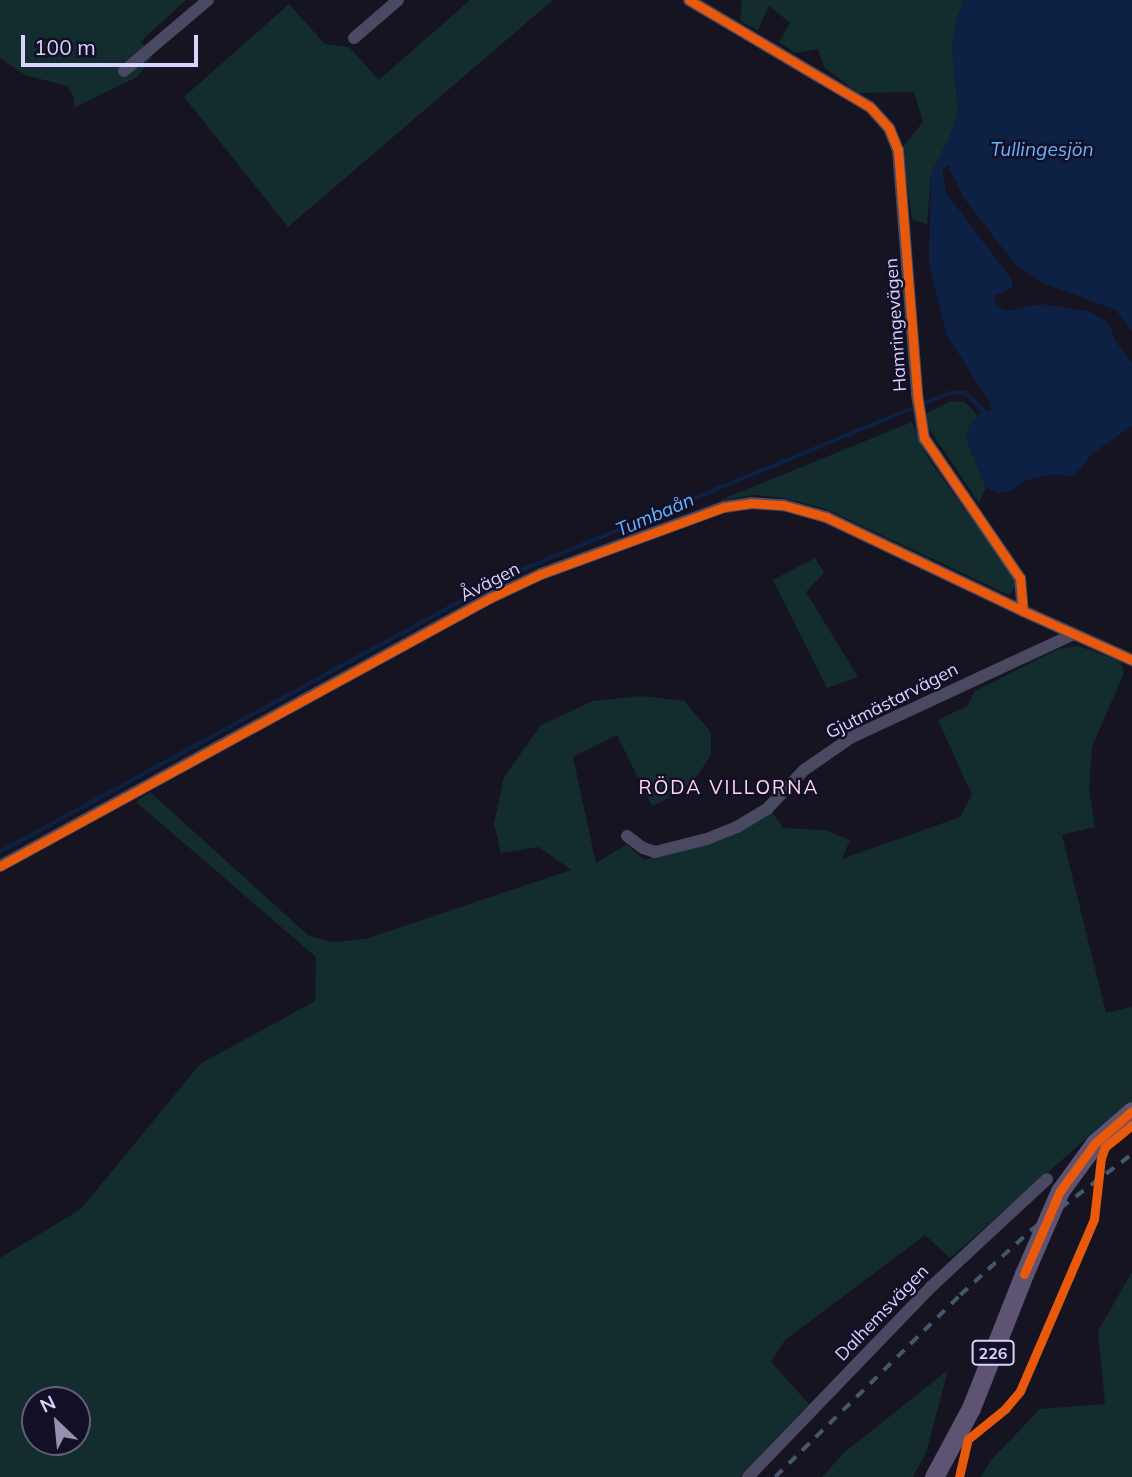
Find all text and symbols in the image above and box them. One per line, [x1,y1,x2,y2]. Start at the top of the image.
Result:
scale bar [24,21,201,65]
text: 100 m [34,34,96,60]
water label: Tullingesjön [990,139,1094,161]
street label: Hamringevägen [881,257,911,393]
water label: Tumbaån [612,488,698,542]
street label: Åvägen [456,558,524,606]
street label: Gjutmästarvägen [822,658,962,744]
district label: RÖDA VILLORNA [640,777,818,799]
street label: Dalhemsvägen [831,1261,933,1365]
road number: 226 [970,1340,1016,1366]
north arrow [21,1386,91,1456]
text: N [36,1390,59,1418]

